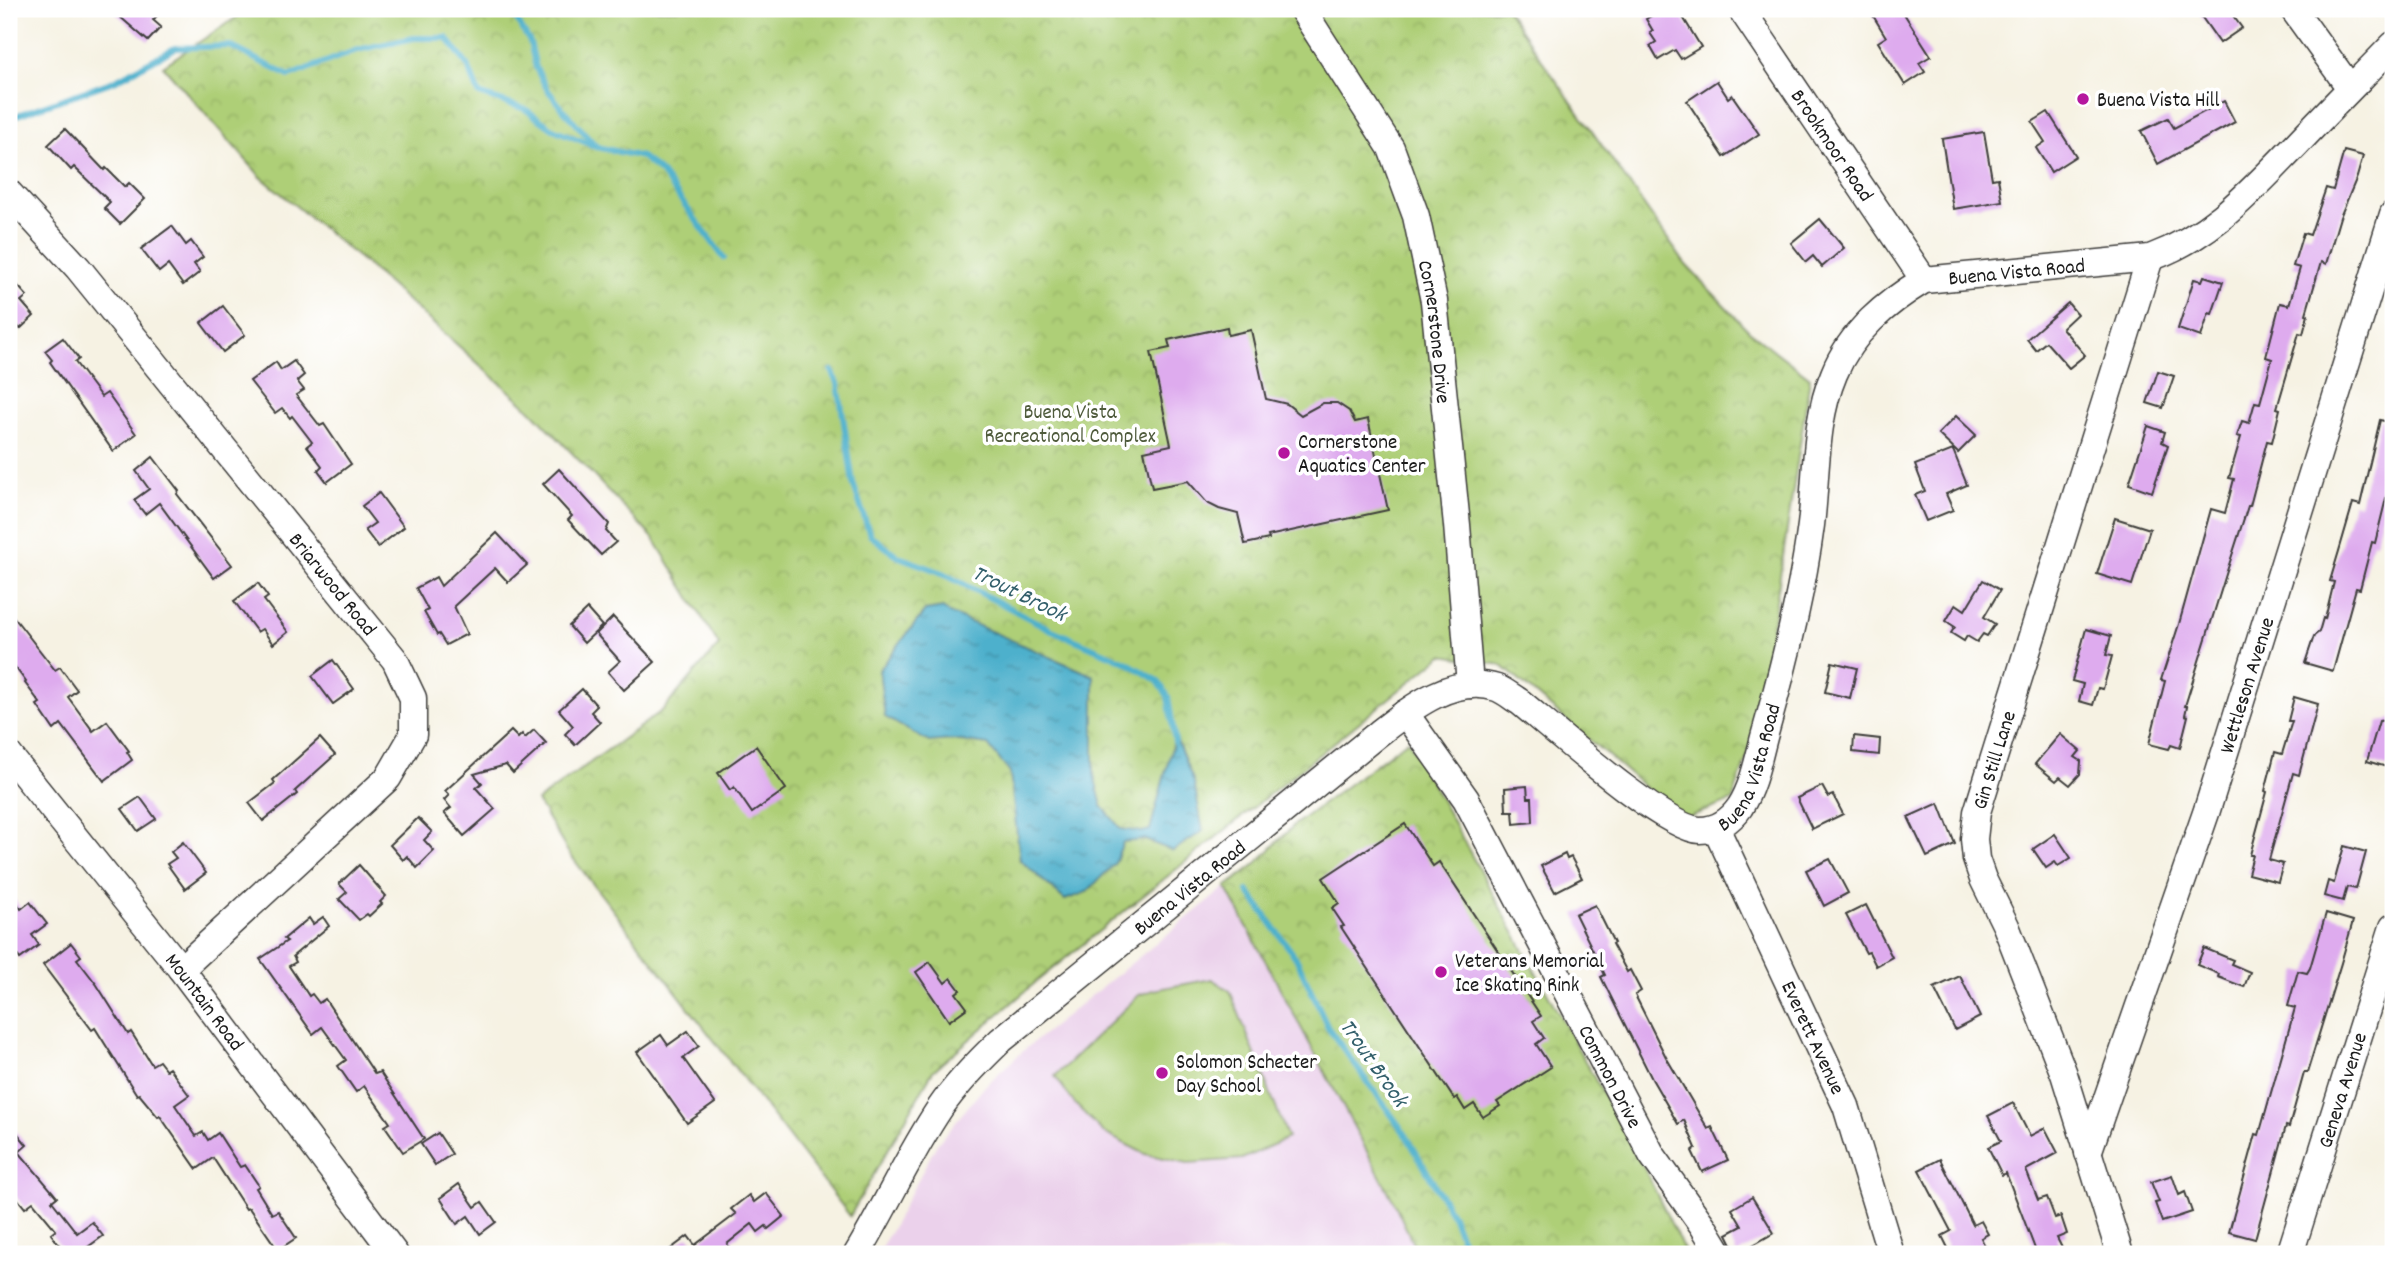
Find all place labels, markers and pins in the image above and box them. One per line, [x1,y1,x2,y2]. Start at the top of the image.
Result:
place label: Buena Vista Hill [2097,87,2219,117]
marker: Buena Vista Hill [2075,91,2091,107]
place label: Cornerstone Aquatics Center [1298,429,1426,483]
marker: Cornerstone Aquatics Center [1276,445,1292,461]
place label: Veterans Memorial Ice Skating Rink [1455,948,1604,1002]
marker: Veterans Memorial Ice Skating Rink [1433,964,1449,980]
place label: Solomon Schecter Day School [1176,1049,1317,1103]
marker: Solomon Schecter Day School [1154,1065,1170,1081]

